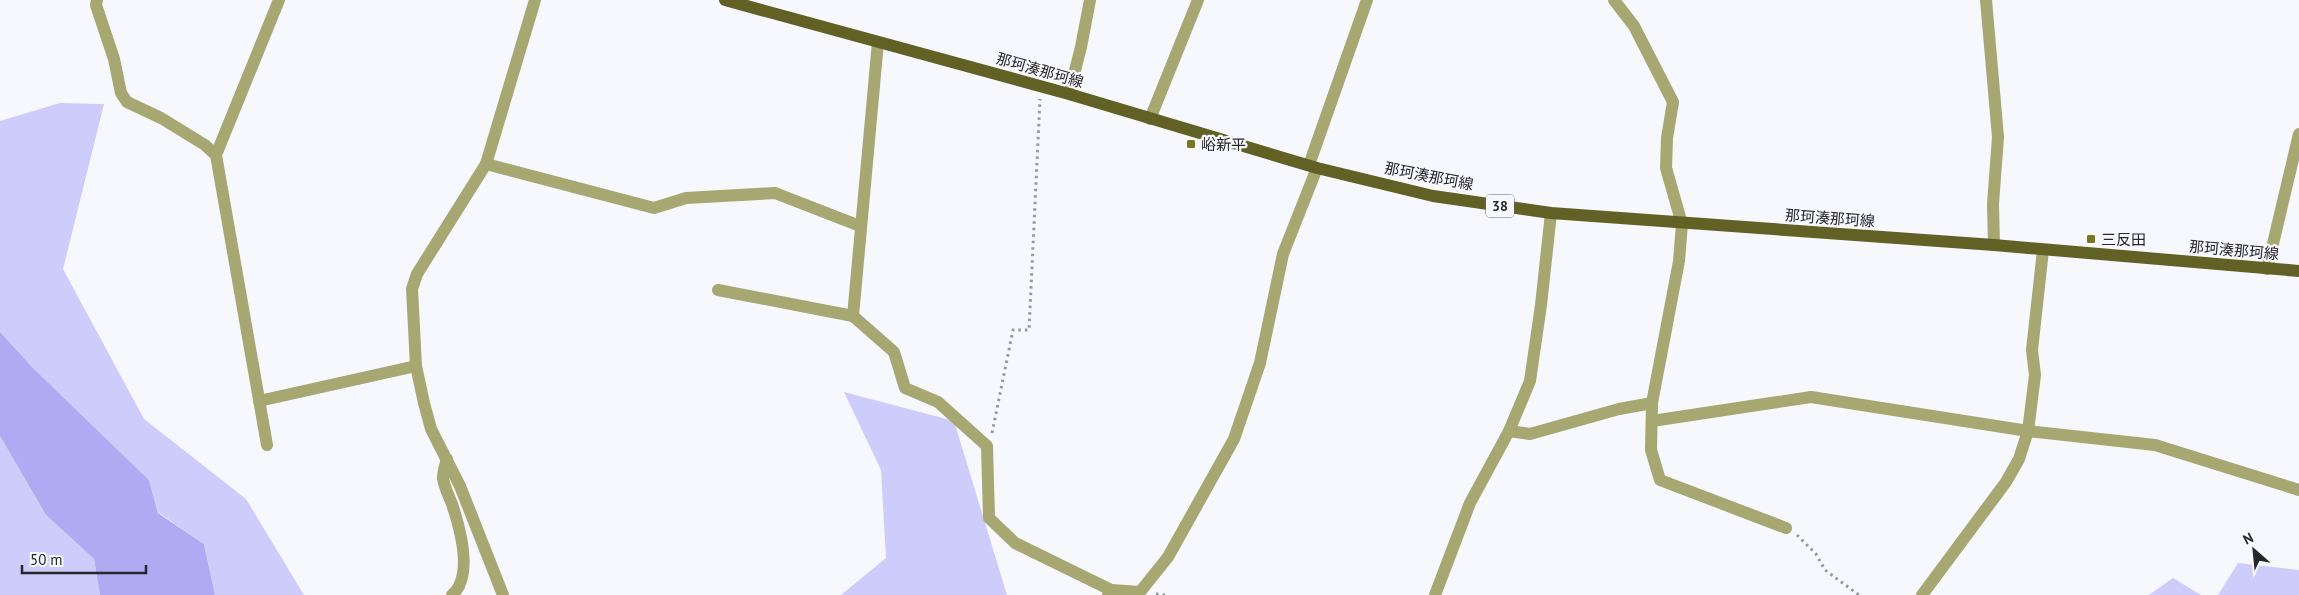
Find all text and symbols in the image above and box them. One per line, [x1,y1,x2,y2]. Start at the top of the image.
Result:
street label: 那珂湊那珂線 [994,48,1086,92]
place label: 峪新平 [1201,135,1246,154]
marker: 峪新平 [1185,138,1197,150]
street label: 那珂湊那珂線 [1383,158,1475,194]
road number: 38 [1486,195,1514,218]
street label: 那珂湊那珂線 [1784,205,1876,231]
place label: 三反田 [2101,230,2146,249]
marker: 三反田 [2085,233,2097,245]
street label: 那珂湊那珂線 [2188,237,2280,263]
north arrow [2229,525,2279,575]
text: N [2240,528,2256,549]
scale bar [22,542,146,574]
text: 50 m [30,550,63,569]

